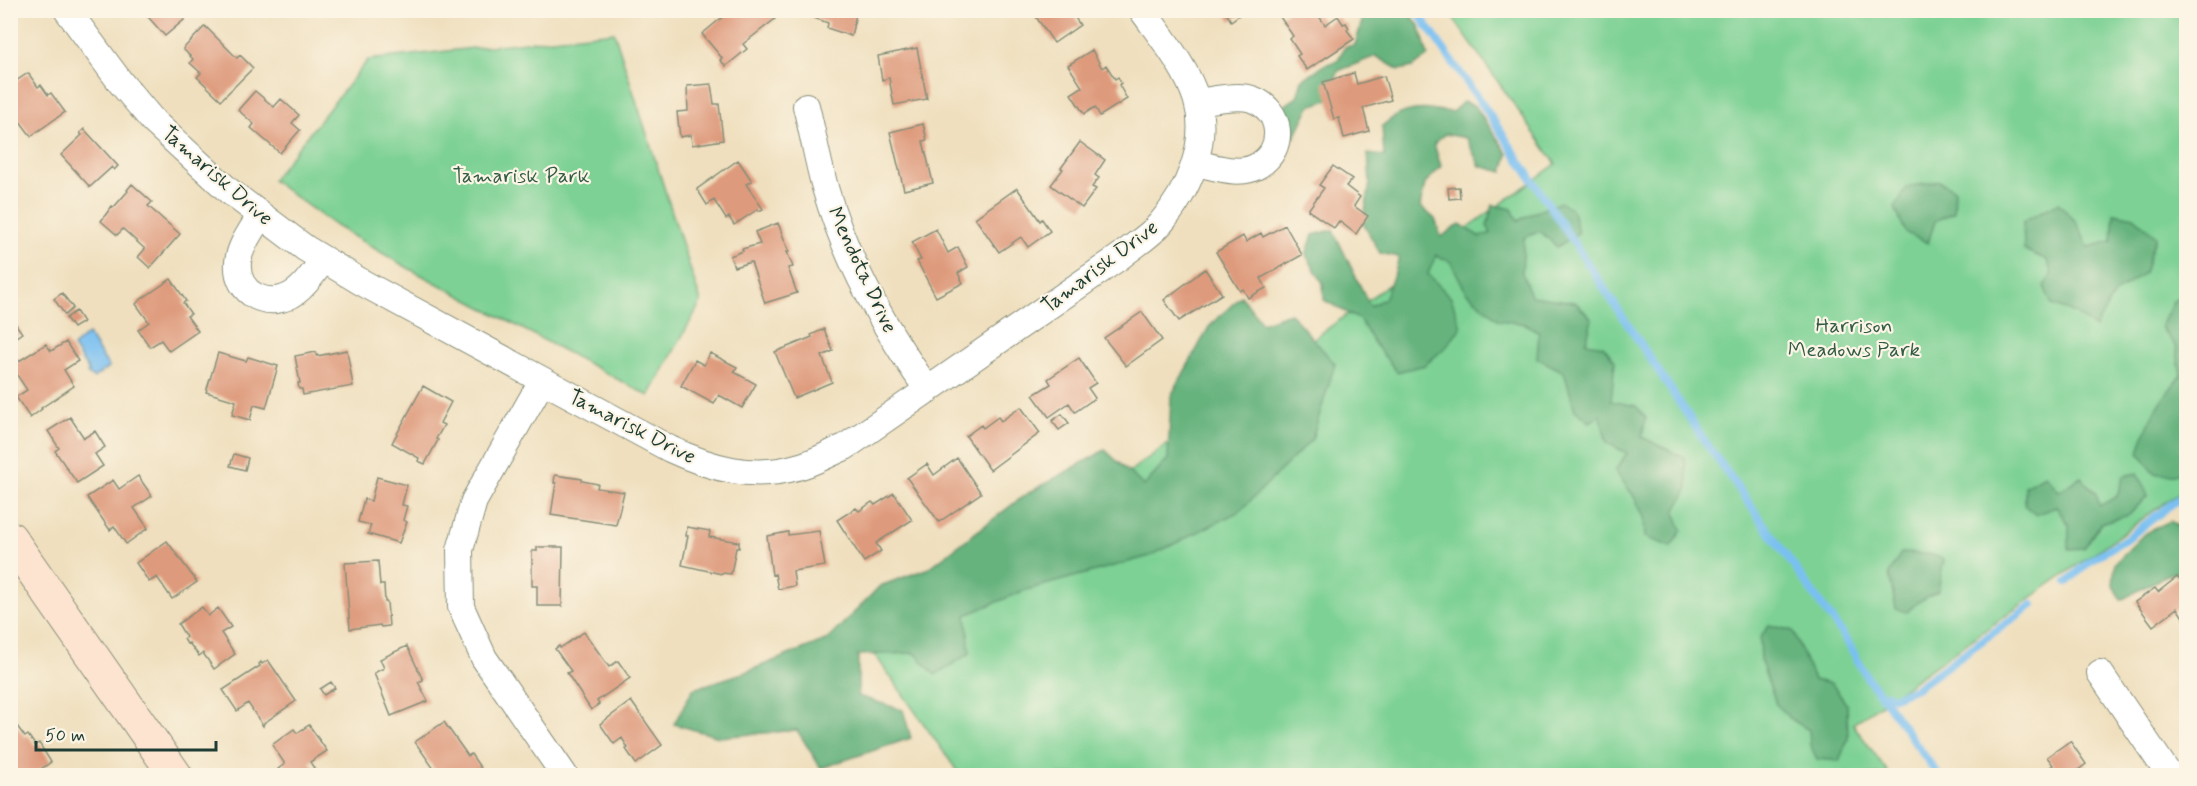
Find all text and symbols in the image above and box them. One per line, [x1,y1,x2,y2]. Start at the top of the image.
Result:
street label: Tamarisk Drive [155,120,279,232]
park label: Tamarisk Park [452,162,590,190]
street label: Mendota Drive [821,202,903,338]
street label: Tamarisk Drive [1036,214,1164,320]
park label: Harrison Meadows Park [1788,312,1921,364]
street label: Tamarisk Drive [563,383,701,471]
scale bar [36,714,216,752]
text: 50 m [45,724,85,748]

